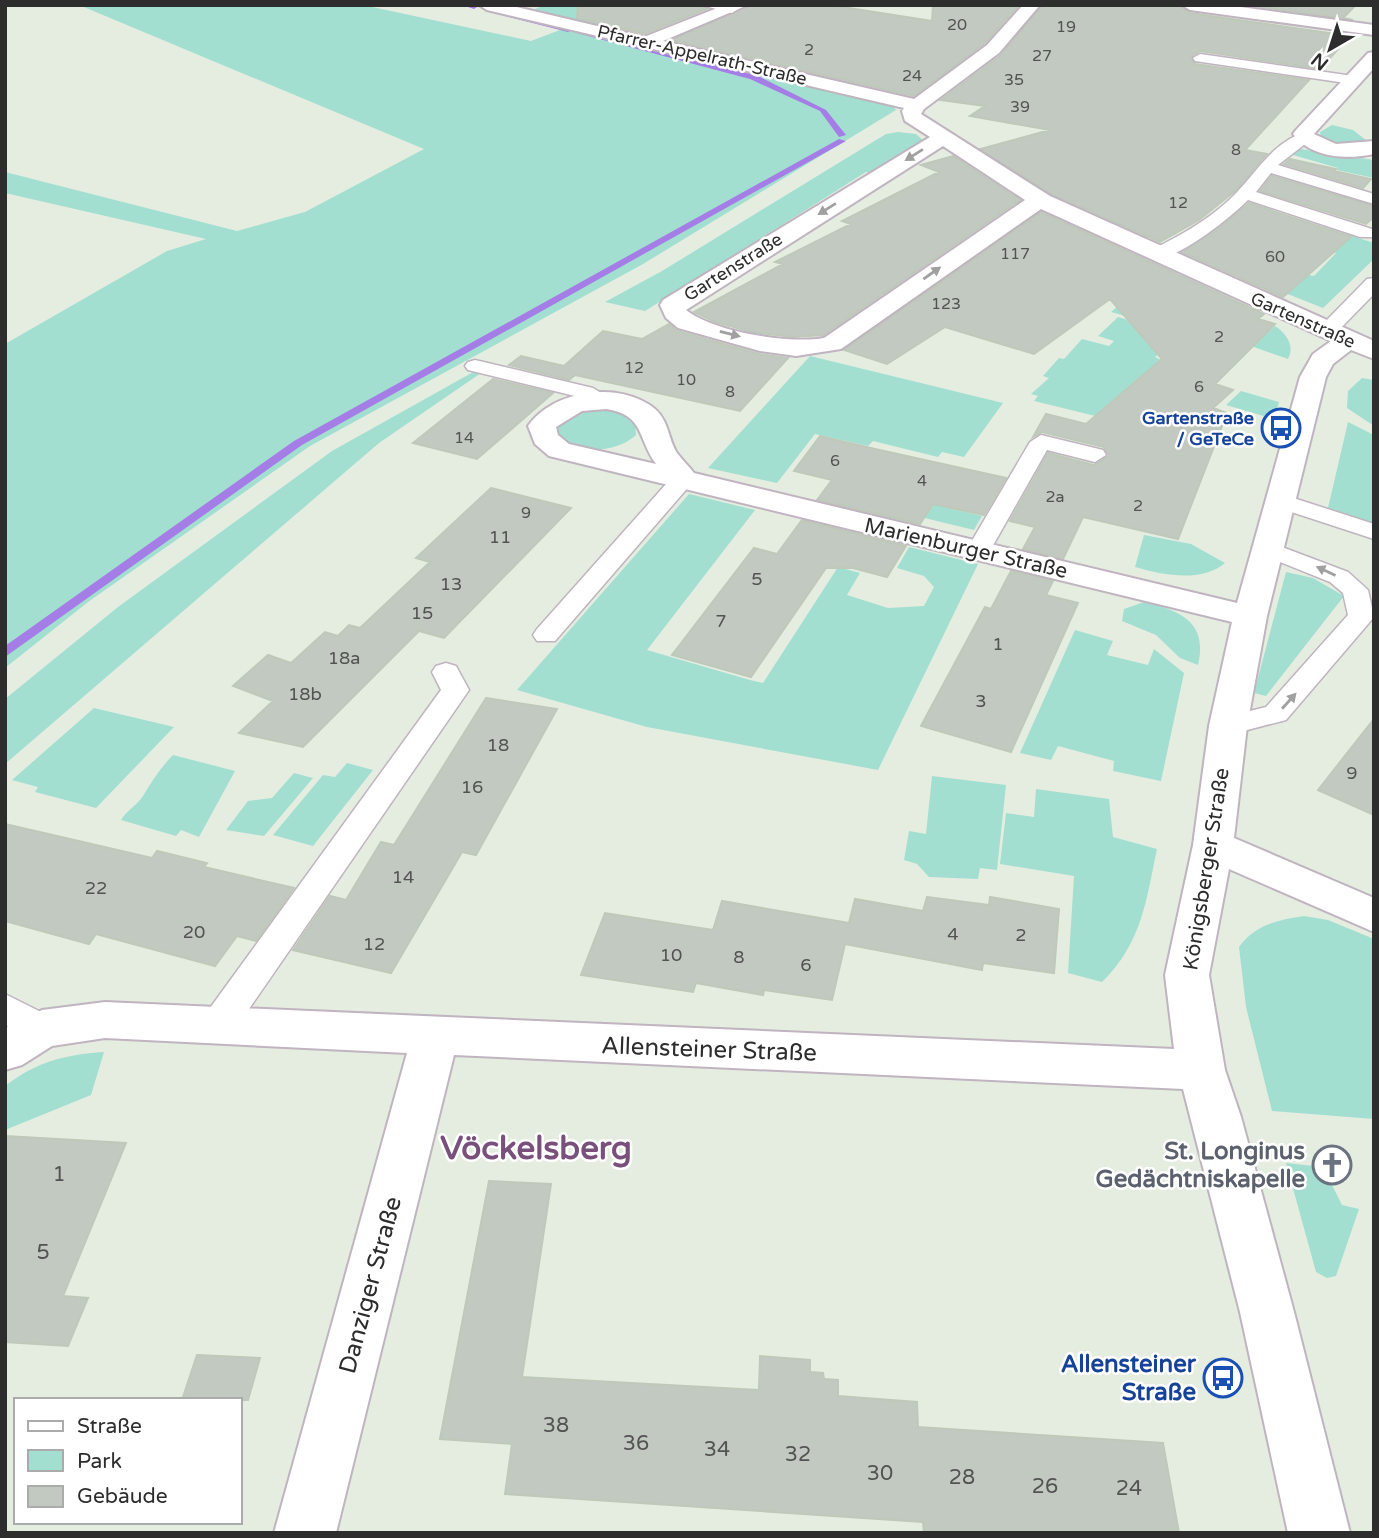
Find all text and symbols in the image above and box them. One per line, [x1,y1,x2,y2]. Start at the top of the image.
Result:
north arrow [1295,14,1365,84]
house number: 20 [947,15,967,35]
house number: 19 [1056,17,1076,37]
street label: Pfarrer-Appelrath-Straße [595,20,809,90]
house number: 2 [804,40,814,60]
house number: 27 [1032,46,1052,66]
text: N [1307,48,1333,75]
house number: 24 [902,66,922,86]
house number: 35 [1004,70,1024,90]
house number: 39 [1010,97,1030,117]
house number: 8 [1231,140,1241,160]
one-way arrow [905,149,924,162]
house number: 12 [1168,193,1188,213]
one-way arrow [818,203,837,216]
street label: Gartenstraße [680,228,786,306]
house number: 117 [1000,244,1030,264]
house number: 60 [1265,247,1285,267]
one-way arrow [923,266,941,280]
street label: Gartenstraße [1247,287,1359,353]
house number: 123 [931,294,961,314]
house number: 2 [1214,327,1224,347]
one-way arrow [719,329,741,340]
house number: 12 [624,358,644,378]
house number: 10 [676,370,696,390]
house number: 6 [1194,377,1204,397]
house number: 8 [725,382,735,402]
place label: Gartenstraße / GeTeCe [1142,407,1254,450]
bus stop icon: Gartenstraße / GeTeCe [1260,407,1302,449]
house number: 14 [454,428,474,448]
house number: 6 [830,451,840,471]
house number: 4 [917,471,927,491]
house number: 2a [1045,487,1065,507]
house number: 2 [1133,496,1143,516]
house number: 9 [521,503,531,523]
street label: Marienburger Straße [862,513,1070,584]
house number: 11 [489,526,511,548]
one-way arrow [1316,565,1336,576]
house number: 5 [751,568,763,590]
house number: 13 [440,573,462,595]
house number: 15 [411,602,433,624]
house number: 7 [715,610,727,632]
house number: 1 [992,633,1004,655]
house number: 18a [328,647,360,669]
house number: 18b [288,683,322,705]
house number: 3 [975,690,987,712]
one-way arrow [1280,693,1296,710]
house number: 18 [487,734,509,756]
house number: 9 [1346,762,1358,784]
street label: Königsberger Straße [1178,766,1235,972]
house number: 16 [461,776,483,798]
house number: 14 [392,866,414,888]
house number: 22 [85,877,107,899]
house number: 20 [183,921,205,943]
house number: 4 [947,923,959,945]
house number: 2 [1015,924,1027,946]
house number: 12 [363,933,385,955]
house number: 10 [660,944,682,966]
house number: 8 [733,946,745,968]
house number: 6 [800,954,812,976]
street label: Allensteiner Straße [601,1031,817,1068]
district label: Vöckelsberg [440,1129,632,1168]
place label: St. Longinus Gedächtniskapelle [1096,1137,1305,1194]
church icon: St. Longinus Gedächtniskapelle [1311,1144,1353,1186]
house number: 1 [52,1162,66,1187]
street label: Danziger Straße [333,1193,408,1377]
house number: 5 [36,1240,50,1265]
place label: Allensteiner Straße [1061,1350,1197,1407]
bus stop icon: Allensteiner Straße [1202,1357,1244,1399]
legend [14,1398,242,1524]
house number: 38 [543,1413,569,1438]
text: Straße [77,1414,142,1439]
house number: 36 [623,1431,649,1456]
house number: 34 [704,1437,730,1462]
house number: 32 [785,1442,811,1467]
text: Park [77,1449,122,1474]
house number: 30 [867,1461,893,1486]
house number: 28 [949,1465,975,1490]
house number: 26 [1032,1474,1058,1499]
house number: 24 [1116,1476,1142,1501]
text: Gebäude [77,1484,168,1509]

